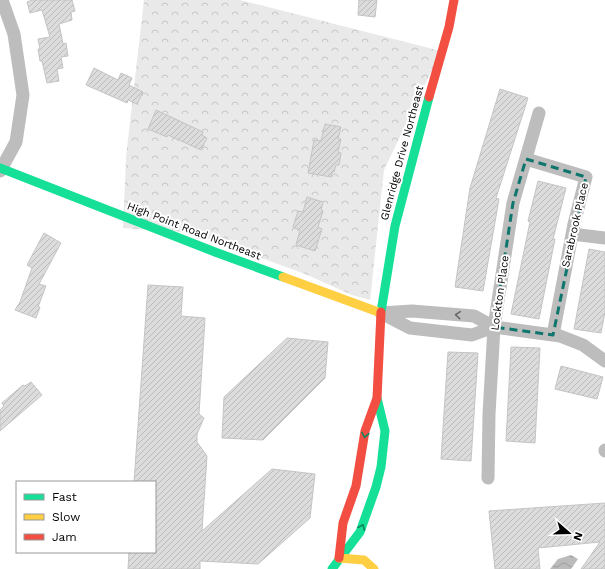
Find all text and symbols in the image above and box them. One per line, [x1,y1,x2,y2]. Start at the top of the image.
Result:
street label: Glenridge Drive Northeast [378,84,426,222]
street label: Sarabrook Place [559,181,591,269]
street label: High Point Road Northeast [125,199,263,263]
street label: Lockton Place [488,254,512,332]
one-way arrow [455,310,461,319]
one-way arrow [361,432,370,438]
legend [16,481,156,553]
text: Fast [52,490,77,504]
text: Slow [52,510,80,524]
north arrow [549,513,589,553]
one-way arrow [357,523,365,531]
text: Jam [52,530,77,544]
text: N [570,530,585,542]

